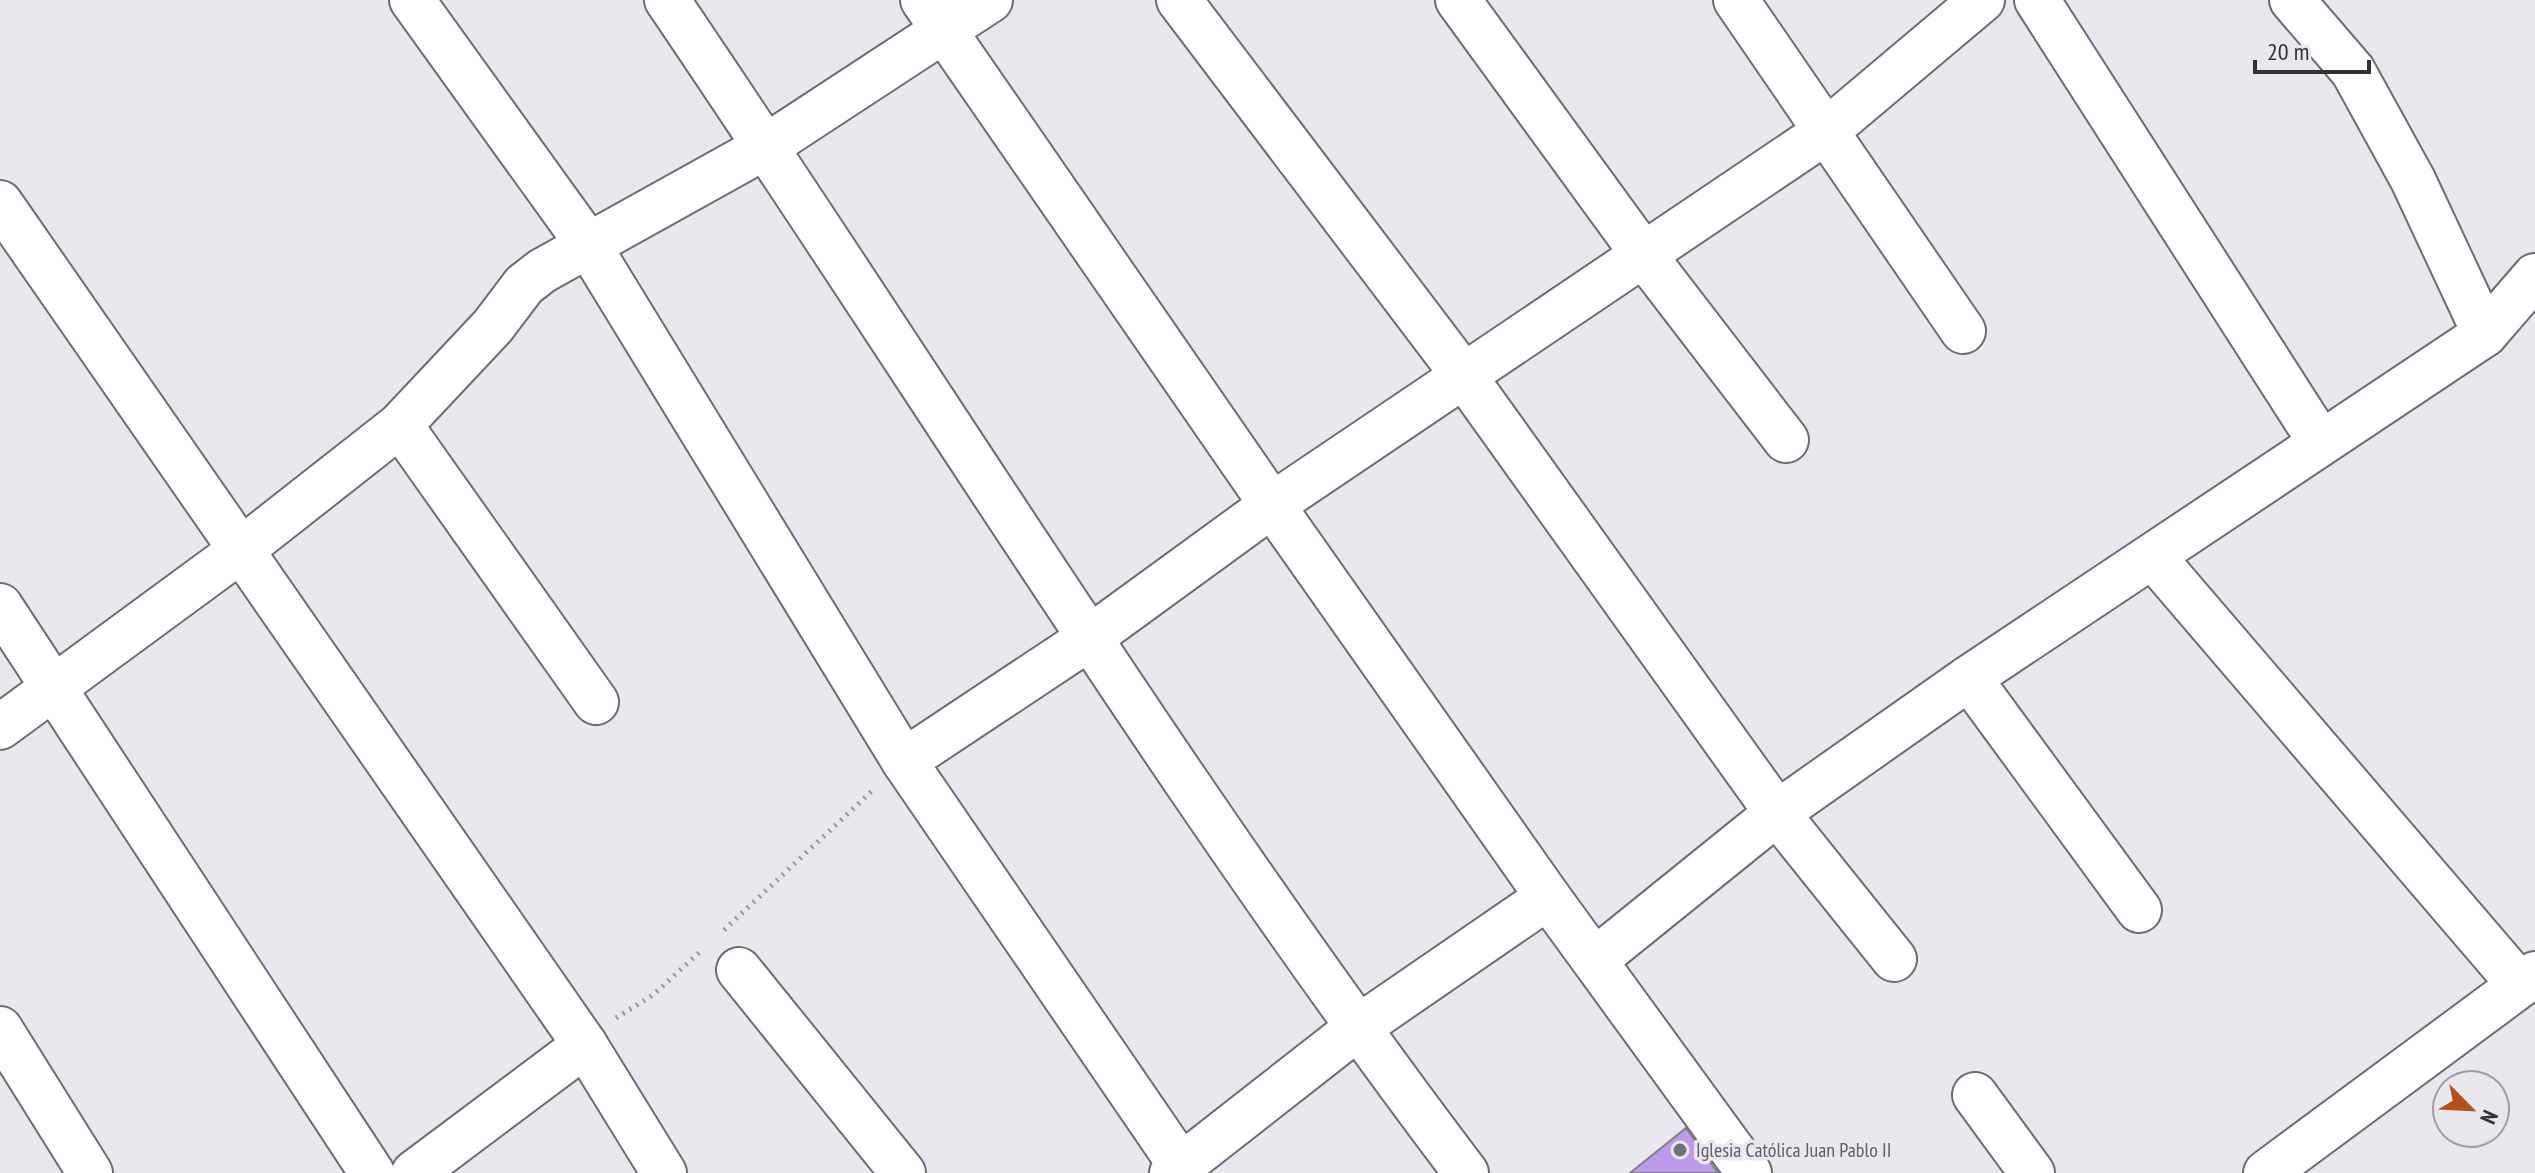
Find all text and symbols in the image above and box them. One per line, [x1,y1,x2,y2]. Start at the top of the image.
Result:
scale bar [2255,24,2369,74]
text: 20 m [2267,36,2309,67]
north arrow [2431,1069,2511,1149]
text: N [2474,1106,2504,1128]
place label: Iglesia Católica Juan Pablo II [1696,1137,1891,1163]
marker: Iglesia Católica Juan Pablo II [1671,1141,1689,1159]

